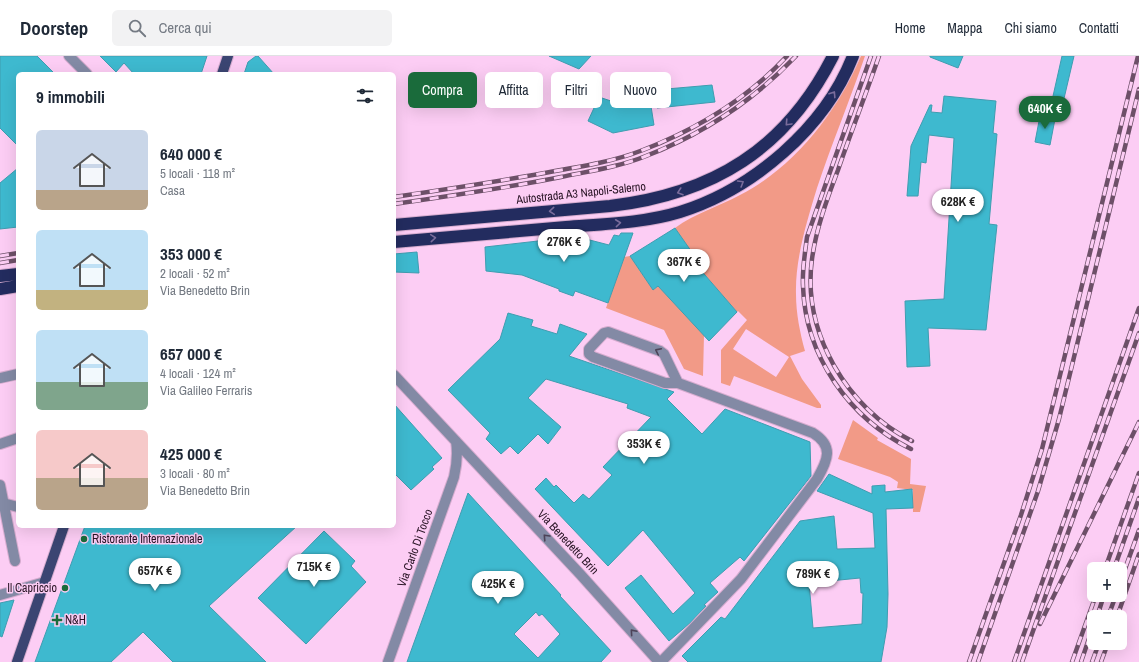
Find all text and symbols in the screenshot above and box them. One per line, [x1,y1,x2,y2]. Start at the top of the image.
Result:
search box [112,10,392,46]
text: Doorstep [20,15,88,41]
icon: search [126,17,148,39]
text: Cerca qui [158,17,212,38]
text: Home [895,19,925,37]
text: Mappa [947,19,982,37]
text: Chi siamo [1004,19,1057,37]
text: Contatti [1079,19,1119,37]
chip: Compra [408,72,477,108]
chip: Affitta [485,72,543,108]
chip: Filtri [551,72,602,108]
chip: Nuovo [610,72,671,108]
text: 9 immobili [36,85,105,108]
icon: filters [354,85,376,107]
one-way arrow [828,91,836,98]
pin: 640K € [1012,96,1078,130]
text: 640K € [1028,100,1062,117]
one-way arrow [785,118,793,126]
text: 640 000 € [160,142,222,165]
icon: home [68,146,116,194]
text: 5 locali · 118 m² [160,165,235,182]
street label: Autostrada A3 Napoli-Salerno [514,178,647,208]
one-way arrow [737,181,744,188]
text: Casa [160,182,185,199]
one-way arrow [676,187,683,196]
pin: 628K € [925,189,991,223]
text: 628K € [941,193,975,210]
one-way arrow [548,206,555,215]
one-way arrow [615,218,621,227]
pin: 276K € [531,229,597,263]
text: 276K € [547,233,581,250]
one-way arrow [430,234,436,243]
text: 353 000 € [160,242,222,265]
icon: home [68,246,116,294]
pin: 367K € [651,249,717,283]
text: 367K € [667,253,701,270]
text: 2 locali · 52 m² [160,265,230,282]
text: Via Benedetto Brin [160,282,250,299]
text: 657 000 € [160,342,222,365]
icon: home [68,346,116,394]
one-way arrow [655,348,662,356]
text: 4 locali · 124 m² [160,365,236,382]
text: Via Galileo Ferraris [160,382,252,399]
pin: 353K € [611,431,677,465]
text: 353K € [627,435,661,452]
text: 425 000 € [160,442,222,465]
icon: home [68,446,116,494]
text: 3 locali · 80 m² [160,465,230,482]
text: Via Benedetto Brin [160,482,250,499]
street label: Via Benedetto Brin [534,506,602,578]
street label: Via Carlo Di Tocco [394,507,436,589]
place label: Ristorante Internazionale [92,531,203,547]
marker: Ristorante Internazionale [79,534,89,544]
one-way arrow [543,534,550,542]
pin: 715K € [281,554,347,588]
pin: 657K € [122,558,188,592]
text: 715K € [297,558,331,575]
pin: 789K € [780,561,846,595]
text: 657K € [138,562,172,579]
map controls [1087,562,1127,650]
button: + [1087,562,1127,602]
text: 789K € [796,565,830,582]
pin: 425K € [465,571,531,605]
text: 425K € [481,575,515,592]
place label: Il Capriccio [7,580,57,596]
marker: Il Capriccio [60,583,70,593]
button: − [1087,610,1127,650]
place label: N&H [65,612,86,628]
marker: N&H [52,615,62,625]
one-way arrow [631,630,638,637]

